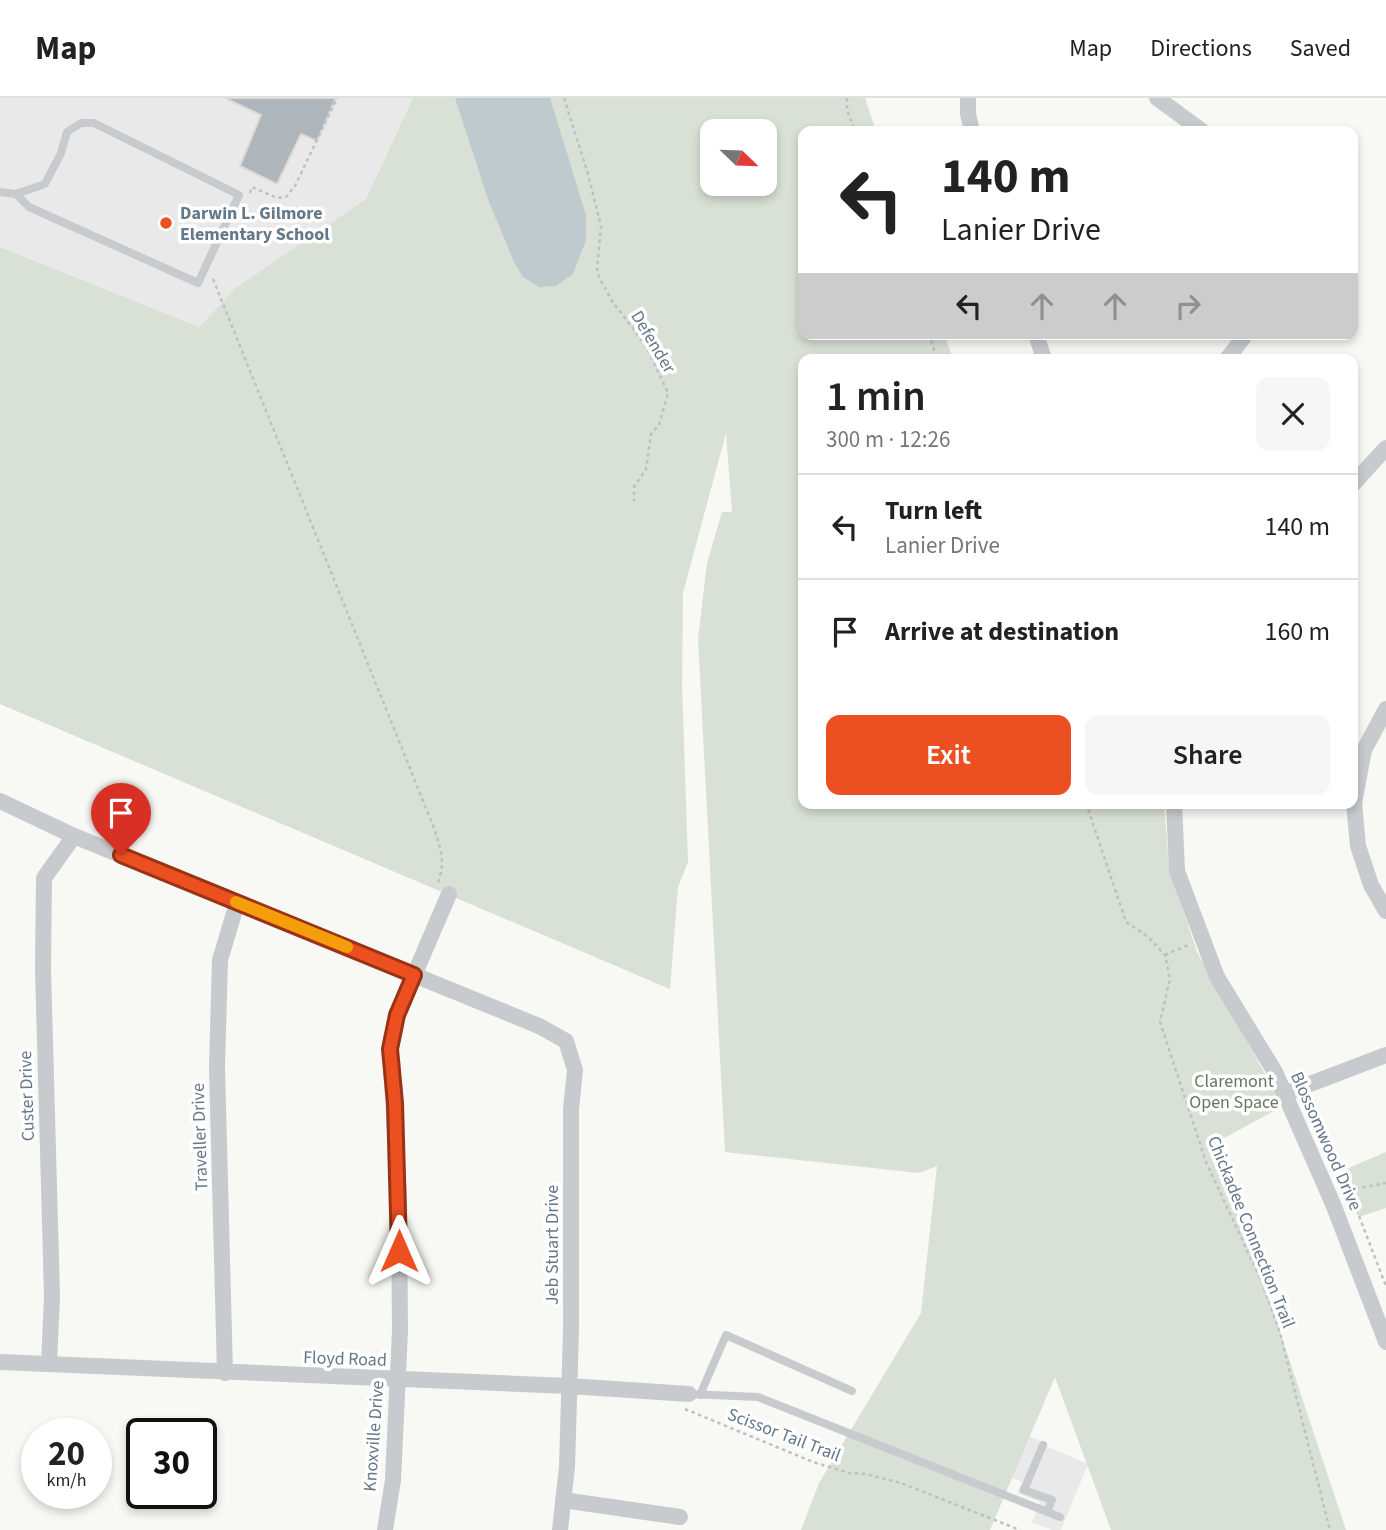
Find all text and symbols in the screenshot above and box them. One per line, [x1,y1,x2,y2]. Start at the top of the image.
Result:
text: Map [35,25,96,72]
text: Map [1069,31,1112,66]
text: Directions [1150,31,1252,66]
text: Saved [1290,31,1351,66]
north arrow [700,119,777,196]
map controls [700,119,777,196]
text: 140 m [941,142,1070,212]
icon: left [826,154,917,245]
place label: Darwin L. Gilmore Elementary School [180,201,330,247]
text: Lanier Drive [941,207,1101,253]
marker: Darwin L. Gilmore Elementary School [158,215,174,231]
icon: left [950,287,988,325]
icon: ahead [1023,287,1061,325]
icon: ahead [1096,287,1134,325]
icon: right [1169,287,1207,325]
street label: Defender [625,306,682,379]
text: 1 min [826,367,926,427]
button: close [1256,377,1330,451]
text: 300 m · 12:26 [826,423,950,456]
text: Turn left [885,492,982,529]
icon: left [826,508,864,546]
text: 140 m [1264,508,1330,545]
text: Lanier Drive [885,529,1000,562]
icon: arrive [826,613,864,651]
text: Arrive at destination [885,613,1119,650]
text: 160 m [1264,613,1330,650]
button: Exit [826,715,1071,795]
button: Share [1085,715,1330,795]
pin [91,783,151,855]
icon: arrive [102,794,140,832]
street label: Custer Drive [13,1050,41,1142]
street label: Blossomwood Drive [1284,1068,1368,1214]
park label: Claremont Open Space [1189,1069,1279,1115]
street label: Traveller Drive [186,1083,214,1191]
street label: Chickadee Connection Trail [1201,1132,1301,1332]
street label: Jeb Stuart Drive [540,1185,565,1305]
position arrow [362,1214,436,1288]
street label: Floyd Road [303,1345,387,1373]
street label: Knoxville Drive [358,1380,390,1492]
street label: Scissor Tail Trail [724,1402,844,1468]
speed limit sign: 30 [126,1418,217,1509]
text: 20 [48,1429,85,1479]
text: km/h [47,1468,86,1493]

